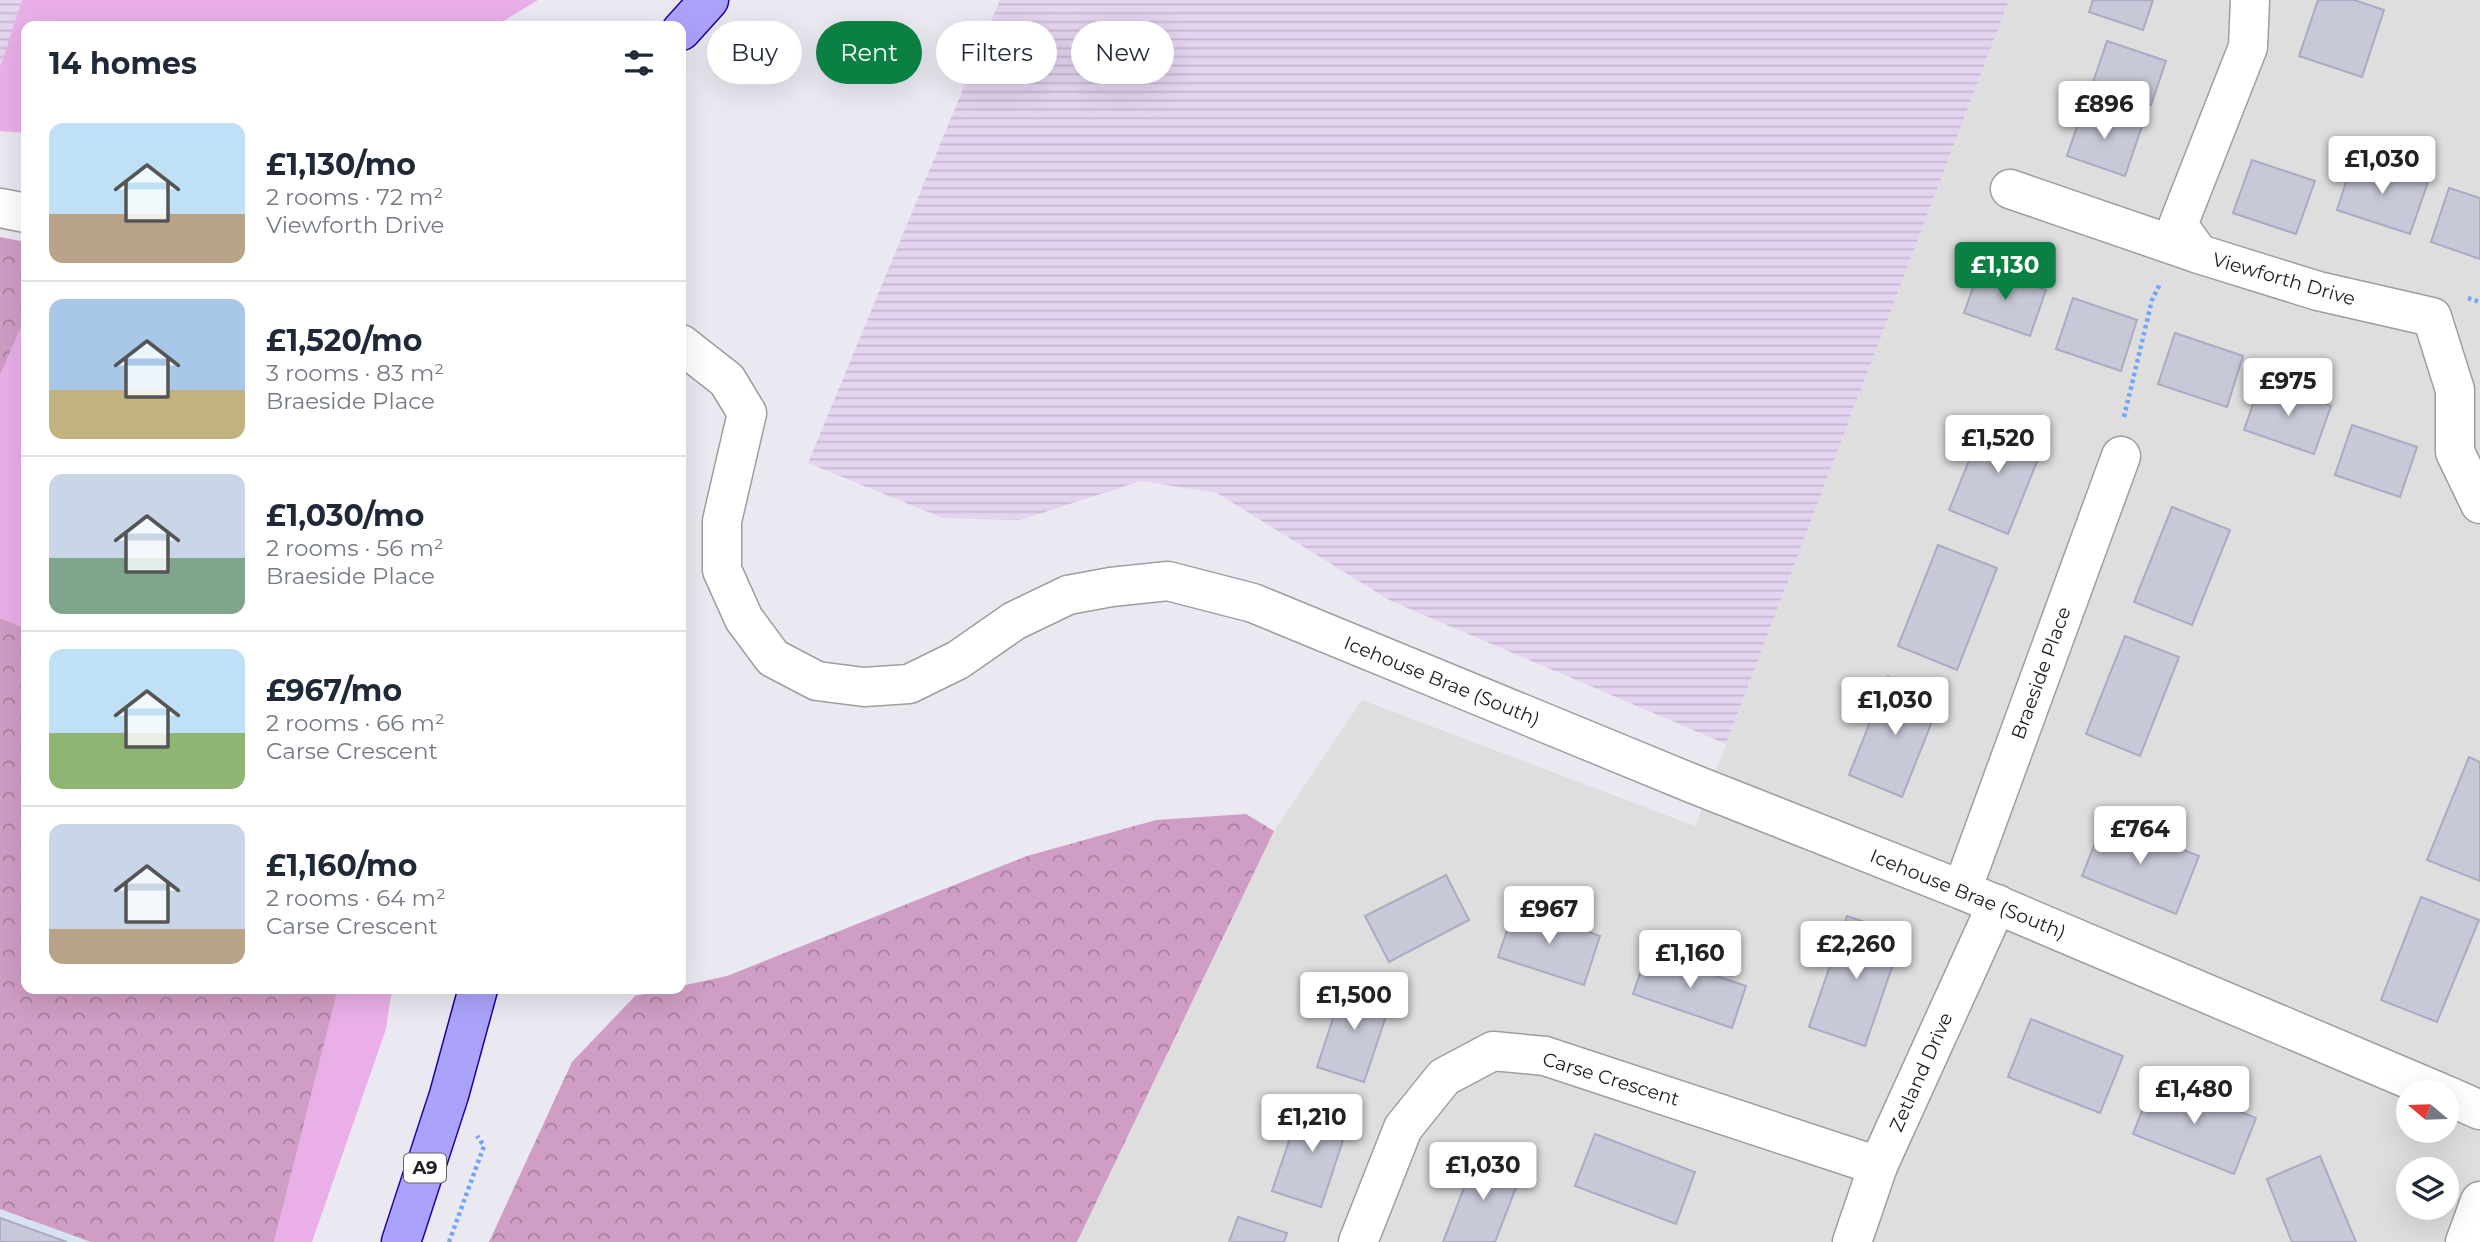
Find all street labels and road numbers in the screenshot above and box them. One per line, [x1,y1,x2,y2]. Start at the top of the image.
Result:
street label: Viewforth Drive [2210,248,2358,310]
street label: Braeside Place [2006,604,2076,742]
street label: Icehouse Brae (South) [1341,631,1543,731]
street label: Icehouse Brae (South) [1867,844,2069,944]
street label: Zetland Drive [1884,1009,1958,1135]
street label: Carse Crescent [1540,1047,1683,1111]
road number: A9 [404,1154,446,1182]

